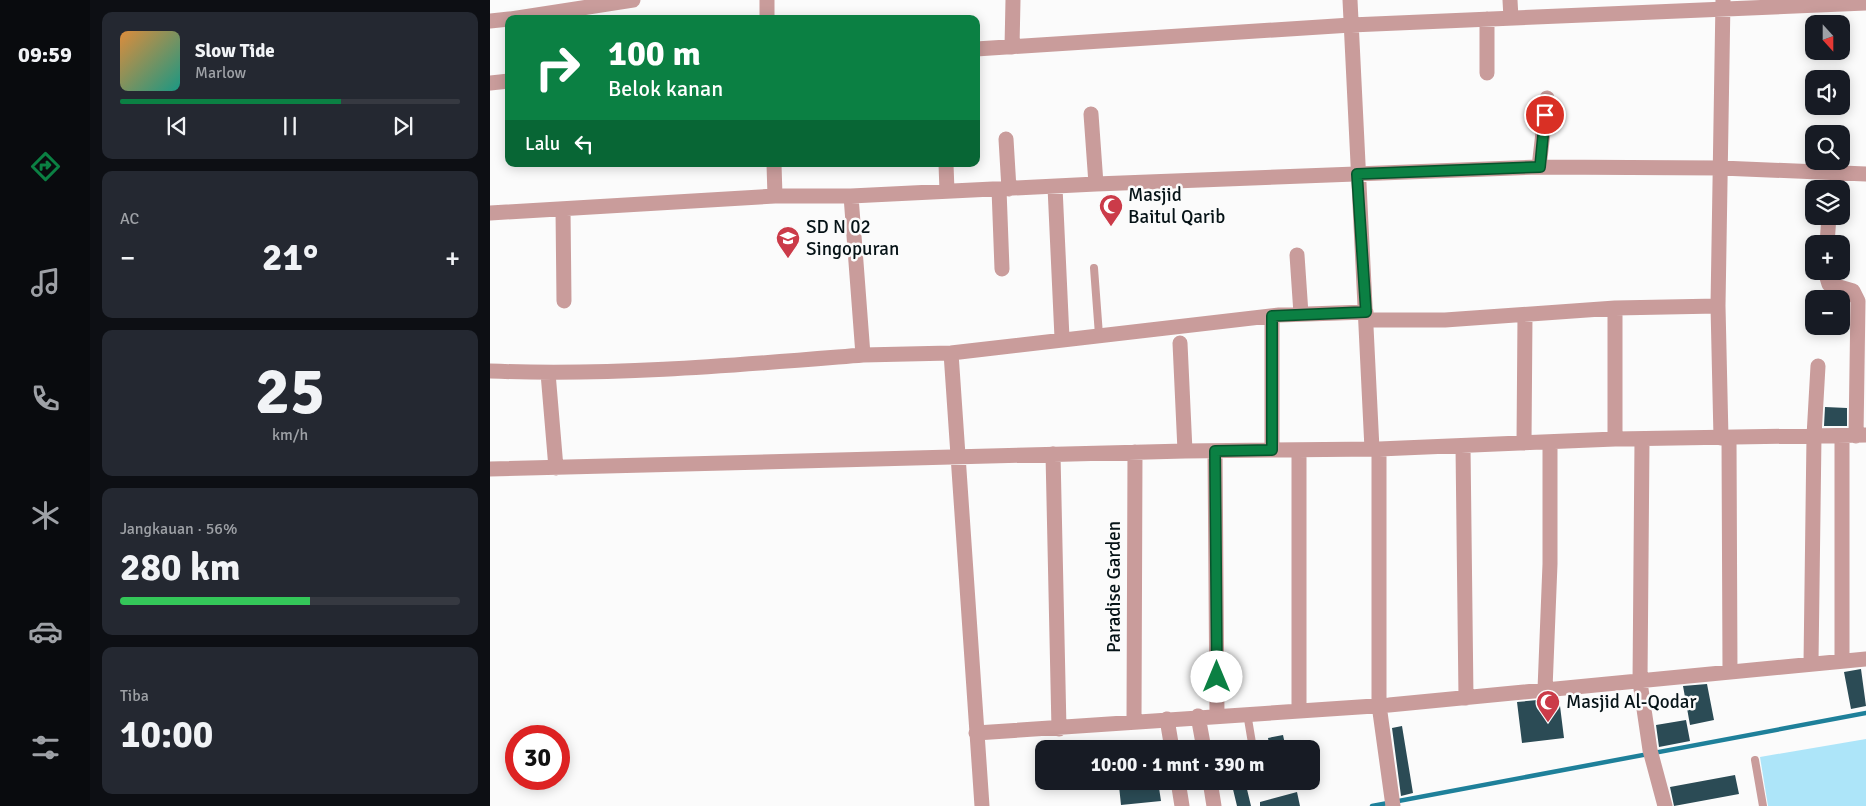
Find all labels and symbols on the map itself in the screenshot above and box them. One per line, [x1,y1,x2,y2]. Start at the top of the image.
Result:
north arrow [1805,15,1850,60]
pin [1524,94,1566,136]
place label: Masjid Baitul Qarib [1128,183,1225,229]
mosque icon: Masjid Baitul Qarib [1098,193,1124,227]
place label: SD N 02 Singopuran [806,215,899,261]
school or university icon: SD N 02 Singopuran [775,225,801,259]
street label: Paradise Garden [1102,521,1126,653]
position arrow [1190,650,1242,702]
mosque icon: Masjid Al-Qodar [1535,689,1561,723]
place label: Masjid Al-Qodar [1566,690,1696,714]
speed limit sign: 30 [505,725,570,790]

